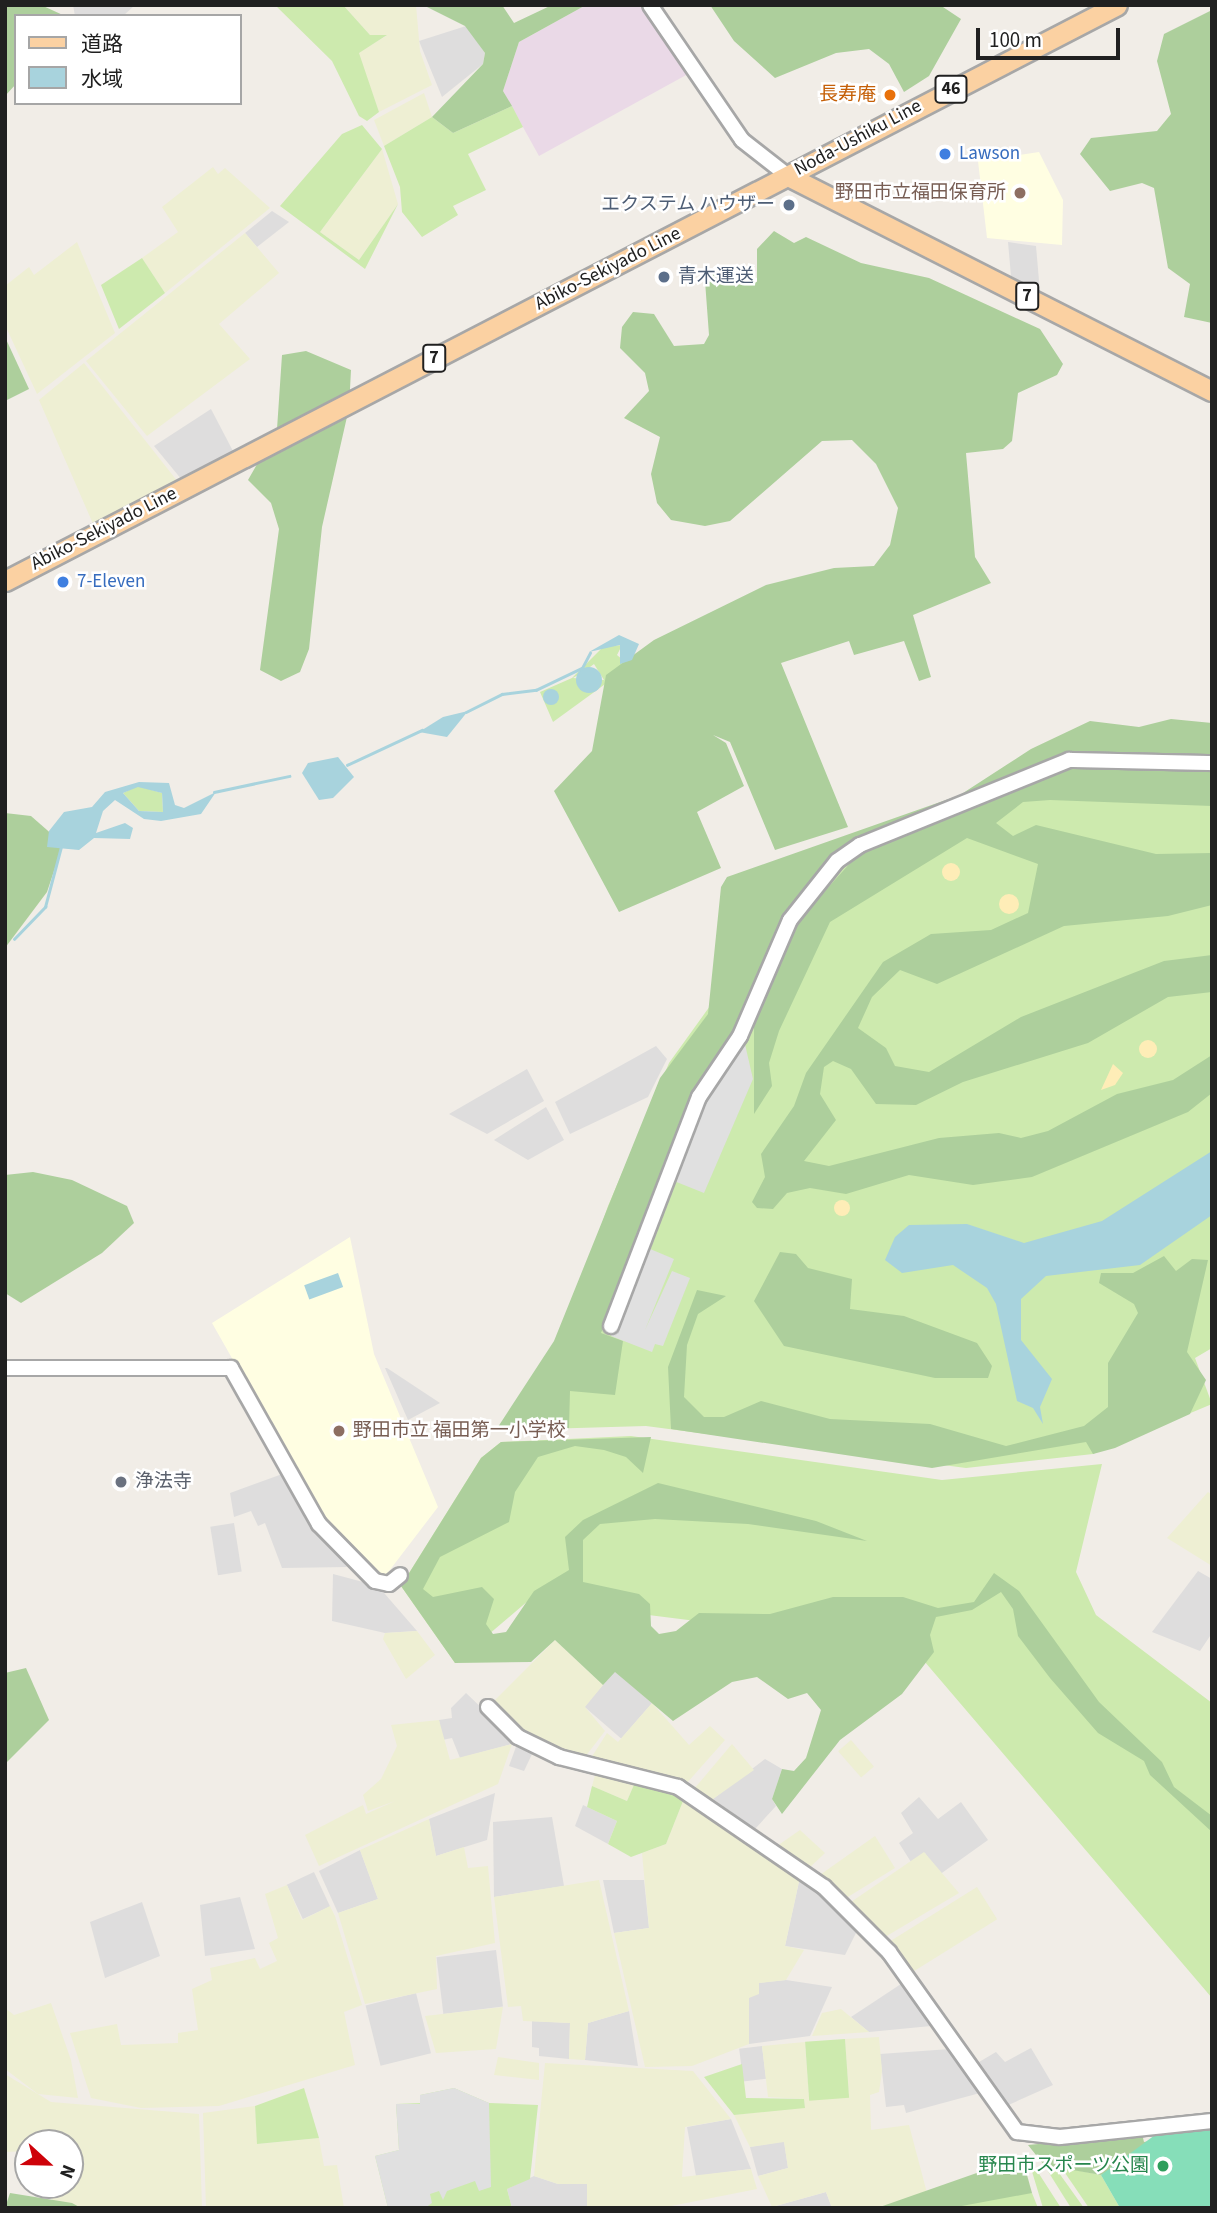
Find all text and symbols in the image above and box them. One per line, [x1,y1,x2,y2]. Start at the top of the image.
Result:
legend [14,14,242,105]
scale bar [979,14,1122,58]
text: 100 m [989,25,1042,55]
text: 道路 [81,29,123,59]
text: 水域 [81,64,123,94]
road number: 46 [934,74,968,104]
place label: 長寿庵 [819,84,876,106]
marker: 長寿庵 [882,87,898,103]
street label: Noda-Ushiku Line [790,95,926,181]
place label: Lawson [959,143,1020,165]
marker: Lawson [937,146,953,162]
place label: 野田市立福田保育所 [835,182,1006,204]
marker: 野田市立福田保育所 [1012,185,1028,201]
place label: エクステム ハウザー [600,194,775,216]
marker: エクステム ハウザー [781,197,797,213]
street label: Abiko-Sekiyado Line [531,222,685,316]
place label: 青木運送 [678,266,754,288]
marker: 青木運送 [656,269,672,285]
road number: 7 [1015,282,1039,310]
road number: 7 [422,344,446,372]
street label: Abiko-Sekiyado Line [27,482,181,576]
place label: 7-Eleven [77,571,145,593]
marker: 7-Eleven [55,574,71,590]
place label: 野田市立 福田第一小学校 [353,1420,566,1442]
marker: 野田市立 福田第一小学校 [331,1423,347,1439]
place label: 浄法寺 [135,1471,192,1493]
marker: 浄法寺 [113,1474,129,1490]
north arrow [14,2129,84,2199]
place label: 野田市スポーツ公園 [978,2155,1149,2177]
marker: 野田市スポーツ公園 [1155,2158,1171,2174]
text: N [52,2160,82,2182]

